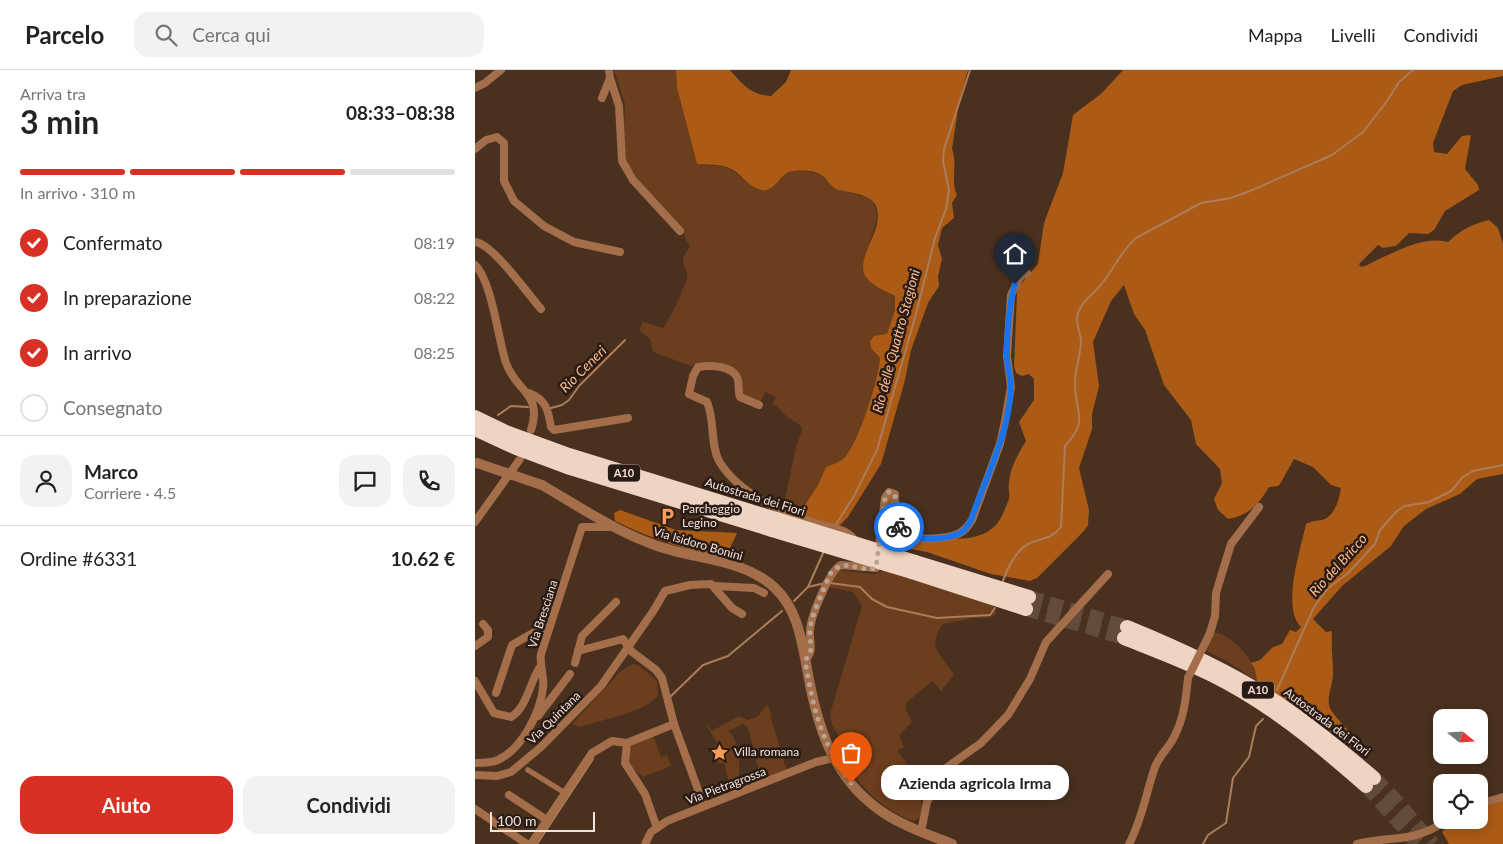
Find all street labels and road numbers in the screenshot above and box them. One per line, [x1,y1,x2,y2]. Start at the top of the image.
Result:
road number: A10 [608,464,640,482]
street label: Autostrada dei Fiori [703,474,807,519]
street label: Via Isidoro Bonini [652,524,745,564]
street label: Via Bresciana [524,578,561,650]
road number: A10 [1242,682,1274,698]
street label: Autostrada dei Fiori [1281,684,1373,759]
street label: Via Quintana [524,688,583,747]
street label: Via Pietragrossa [684,763,768,808]

